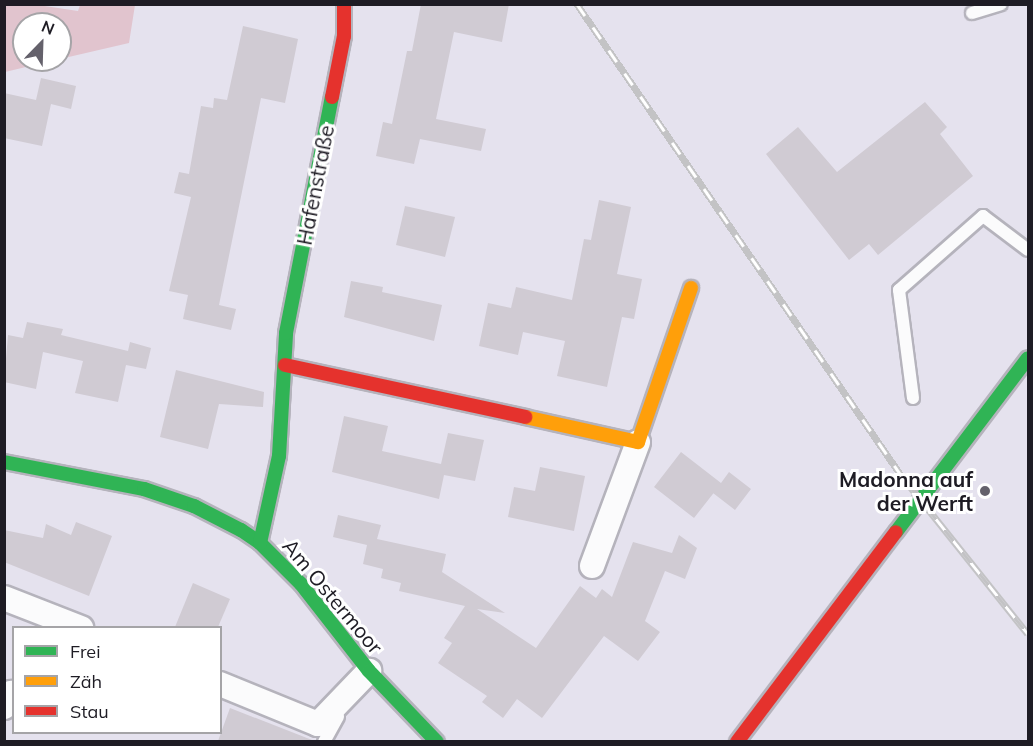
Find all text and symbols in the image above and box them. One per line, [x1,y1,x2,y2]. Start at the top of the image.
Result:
north arrow [12,12,72,72]
text: N [39,16,58,39]
street label: Hafenstraße [291,123,339,247]
place label: Madonna auf der Werft [839,466,973,516]
marker: Madonna auf der Werft [978,484,992,498]
street label: Am Ostermoor [278,533,388,659]
legend [12,626,222,734]
text: Frei [70,640,100,663]
text: Zäh [70,670,102,693]
text: Stau [70,700,109,723]

